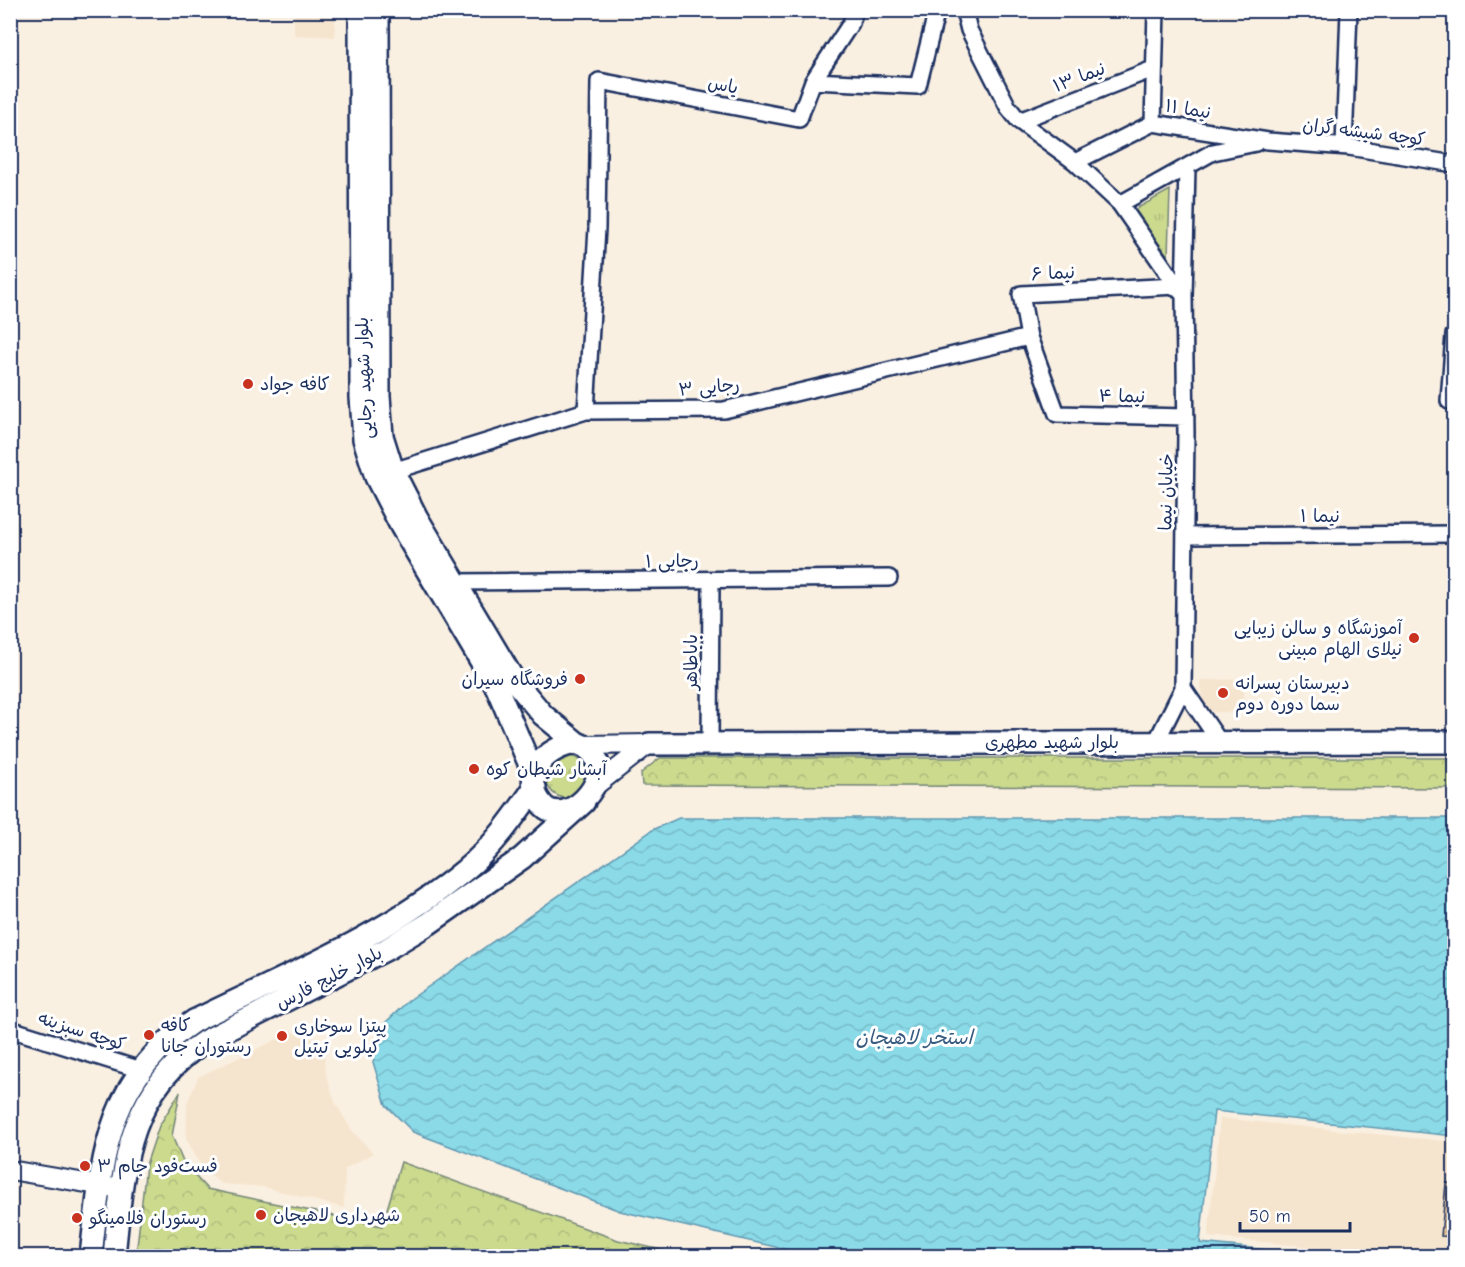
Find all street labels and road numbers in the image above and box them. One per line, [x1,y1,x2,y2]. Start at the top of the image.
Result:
street label: نیما ۱۳ [1050,58,1108,97]
street label: یاس [706,72,740,99]
street label: نیما ۱۱ [1164,96,1212,123]
street label: کوچه شیشه گران [1301,115,1427,151]
street label: نیما ۶ [1031,262,1075,285]
street label: بلوار شهید رجایی [352,317,377,439]
street label: رجایی ۳ [678,374,741,401]
street label: نیما ۴ [1099,386,1145,407]
street label: خیابان نیما [1155,453,1178,531]
street label: نیما ۱ [1300,506,1340,527]
street label: رجایی ۱ [645,551,699,572]
street label: باباطاهر [681,634,702,692]
street label: بلوار شهید مطهری [985,732,1119,753]
street label: بلوار خلیج فارس [273,943,386,1015]
street label: کوچه سبزینه [35,1007,129,1057]

